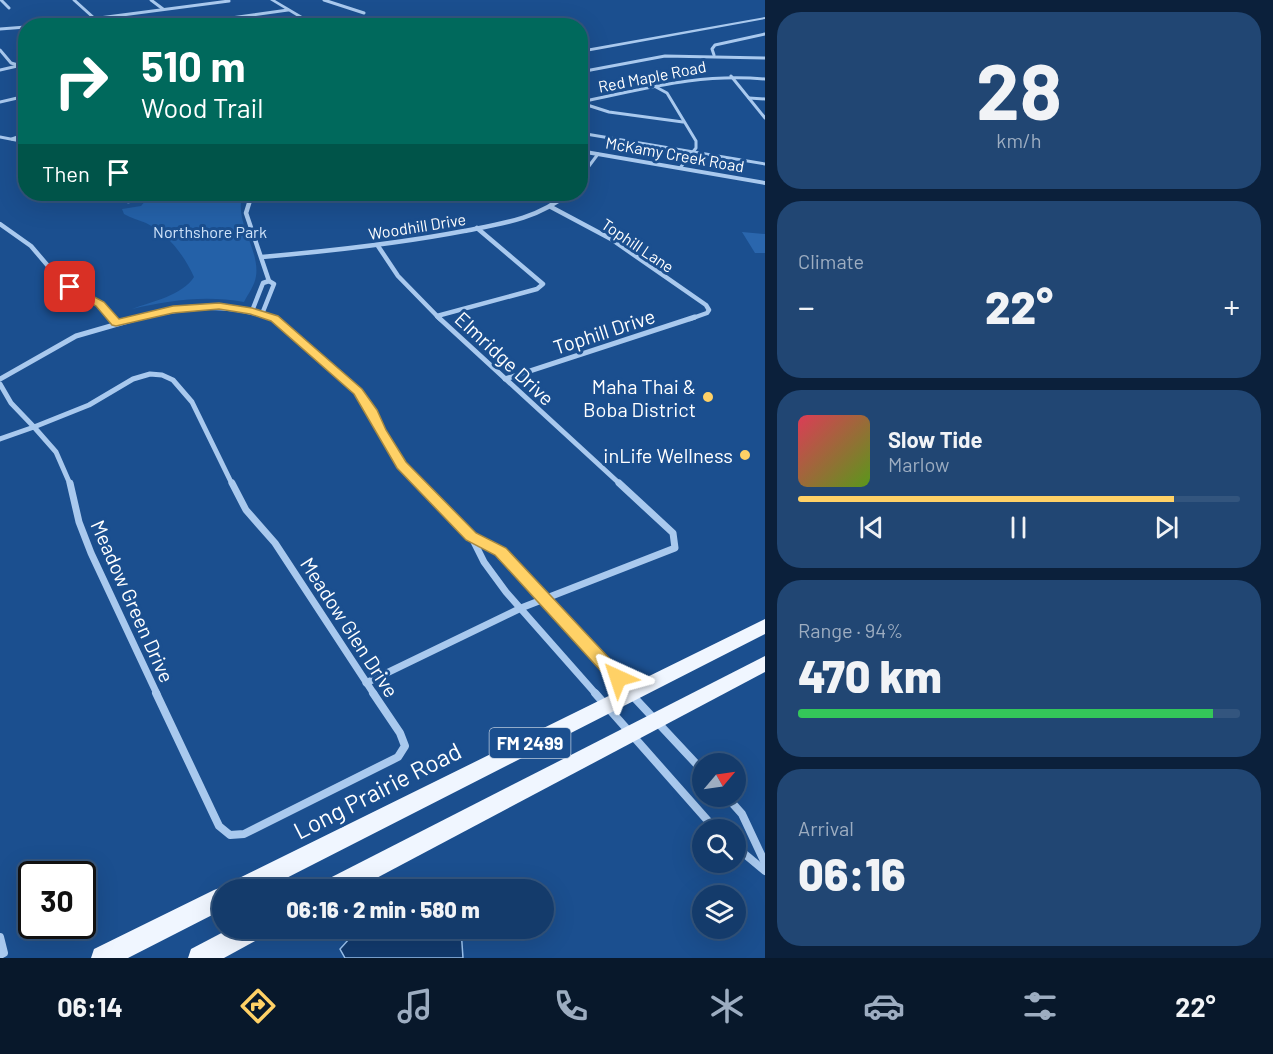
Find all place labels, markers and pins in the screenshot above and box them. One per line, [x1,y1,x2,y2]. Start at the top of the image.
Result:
pin [44,261,95,312]
place label: Maha Thai & Boba District [583,374,696,421]
marker: Maha Thai & Boba District [701,390,715,404]
place label: inLife Wellness [603,443,733,467]
marker: inLife Wellness [738,448,752,462]

